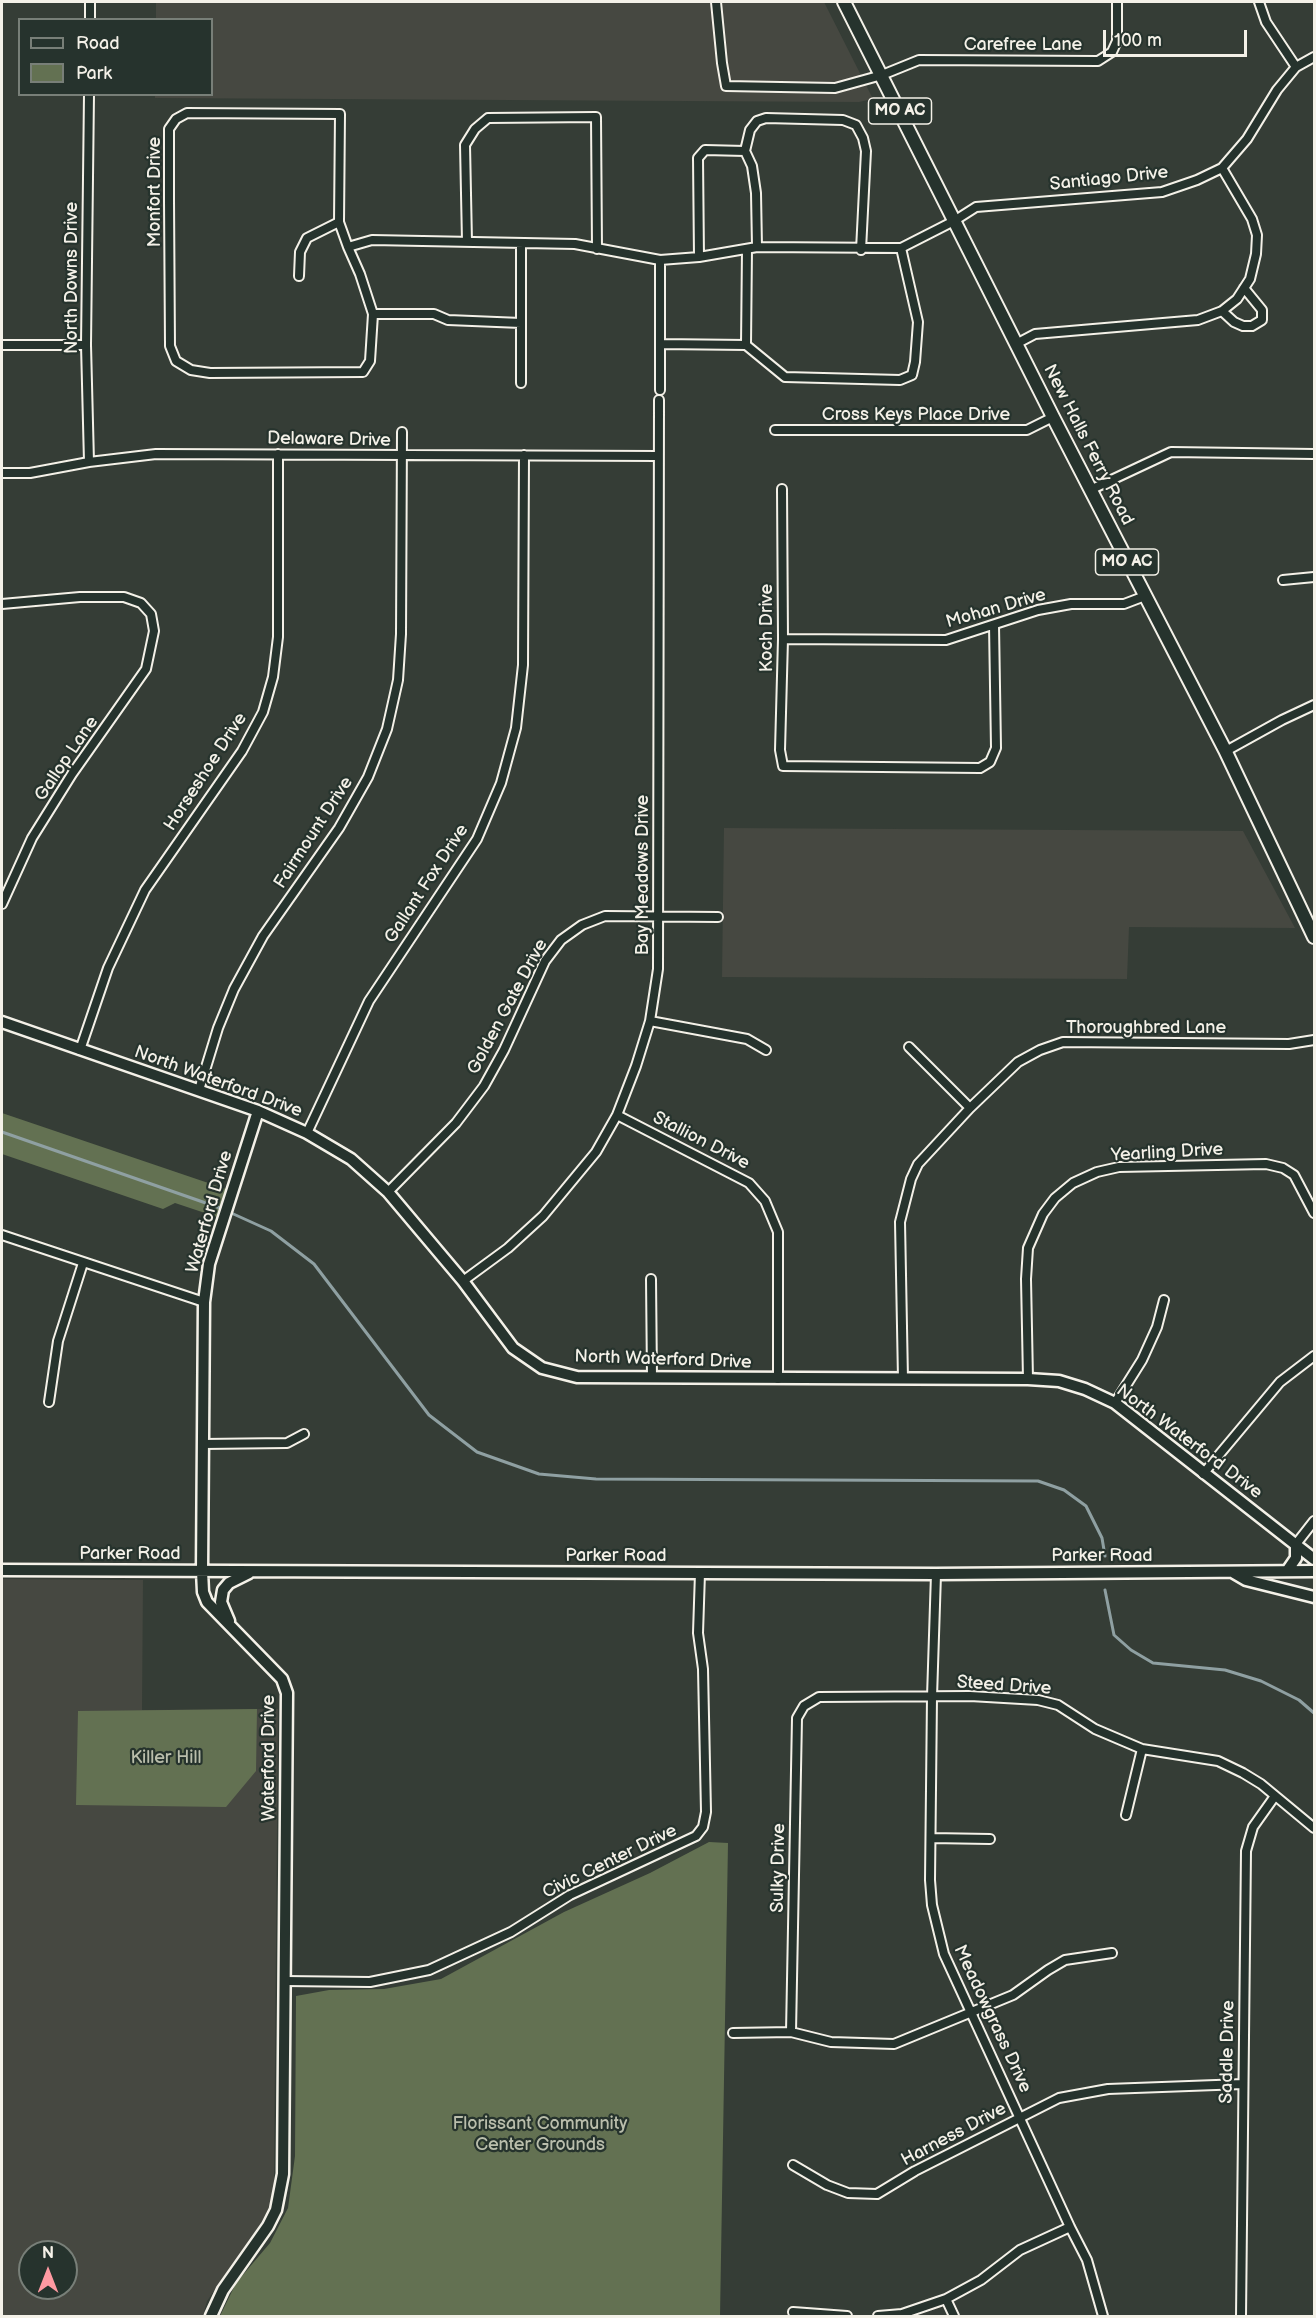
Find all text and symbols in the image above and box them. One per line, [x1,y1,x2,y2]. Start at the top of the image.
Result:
legend [18,18,213,96]
scale bar [1106,18,1250,56]
text: 100 m [1114,30,1162,51]
text: Road [76,33,120,54]
street label: Carefree Lane [964,34,1082,56]
text: Park [76,63,112,84]
road number: MO AC [868,98,932,124]
street label: Monfort Drive [144,137,166,247]
street label: Santiago Drive [1049,162,1169,196]
street label: North Downs Drive [61,202,83,354]
street label: New Halls Ferry Road [1038,361,1138,529]
street label: Cross Keys Place Drive [822,404,1010,426]
street label: Delaware Drive [267,428,391,452]
road number: MO AC [1096,549,1158,575]
street label: Koch Drive [756,584,778,672]
street label: Mohan Drive [943,584,1049,634]
street label: Horseshoe Drive [160,709,252,835]
street label: Gallop Lane [31,712,103,806]
street label: Fairmount Drive [270,773,358,893]
street label: Bay Meadows Drive [632,795,654,955]
street label: Gallant Fox Drive [380,820,474,948]
street label: Golden Gate Drive [463,936,553,1078]
street label: Thoroughbred Lane [1066,1017,1226,1039]
street label: North Waterford Drive [131,1042,305,1122]
street label: Stallion Drive [649,1107,753,1175]
street label: Yearling Drive [1110,1139,1224,1167]
street label: Waterford Drive [182,1148,238,1276]
street label: North Waterford Drive [574,1346,752,1374]
street label: North Waterford Drive [1112,1380,1266,1504]
street label: Parker Road [79,1543,181,1565]
street label: Parker Road [565,1545,667,1567]
street label: Parker Road [1051,1545,1153,1567]
street label: Steed Drive [956,1672,1052,1700]
street label: Waterford Drive [258,1695,280,1821]
park label: Killer Hill [130,1747,202,1769]
street label: Civic Center Drive [539,1820,681,1904]
street label: Sulky Drive [767,1823,791,1913]
street label: Meadowgrass Drive [948,1942,1036,2096]
street label: Saddle Drive [1216,2000,1240,2104]
street label: Harness Drive [898,2098,1010,2172]
park label: Florissant Community Center Grounds [453,2113,627,2156]
north arrow [18,2240,78,2300]
text: N [42,2244,54,2263]

